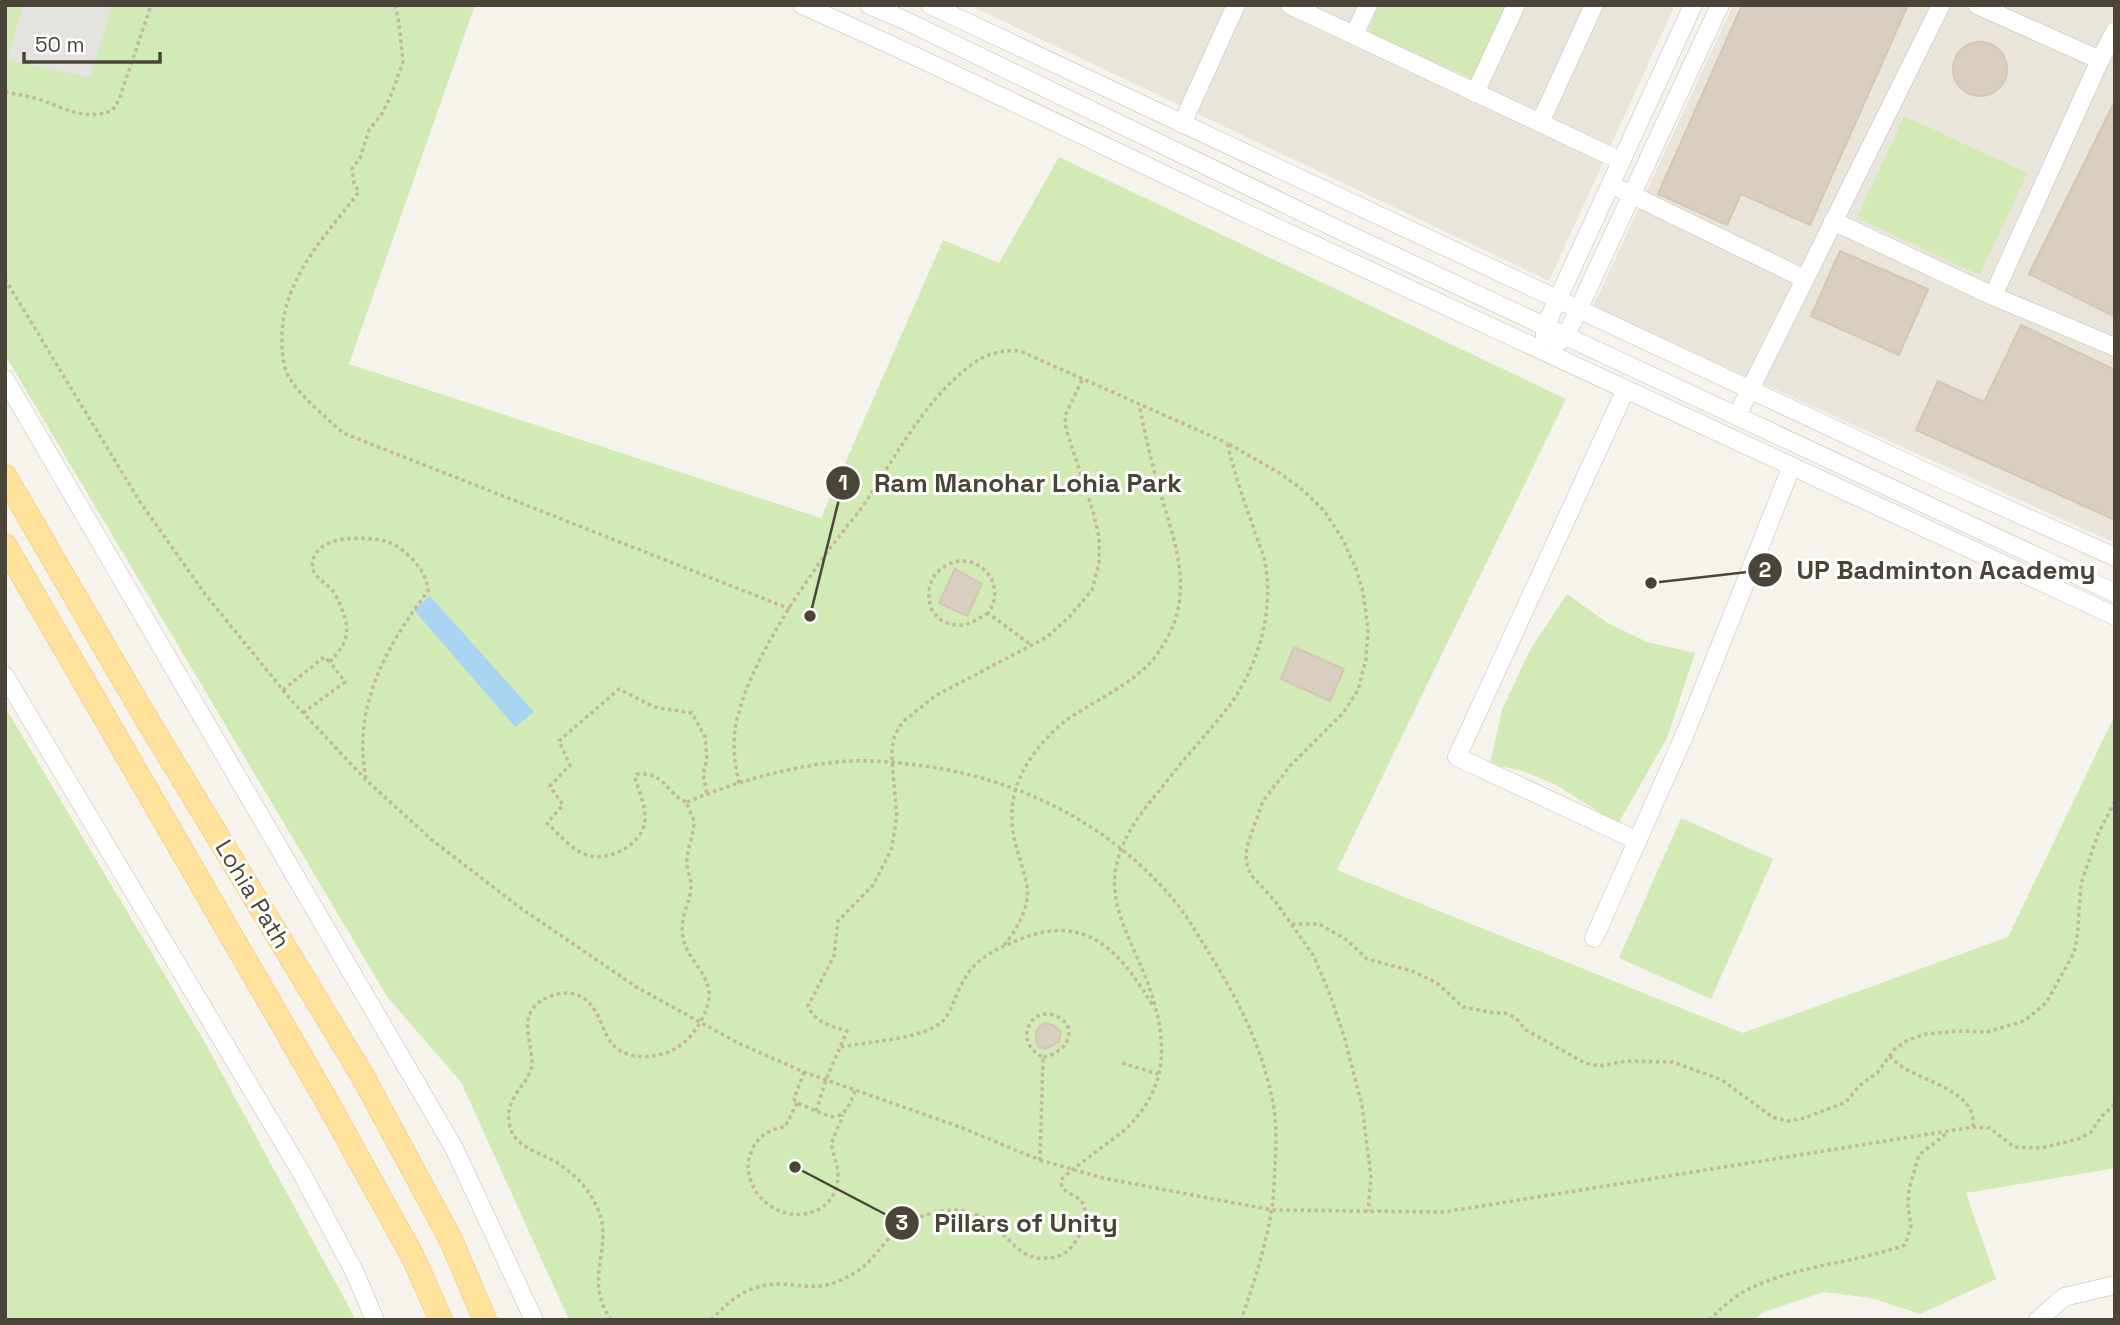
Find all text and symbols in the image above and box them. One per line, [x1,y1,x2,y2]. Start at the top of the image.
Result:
scale bar [24,21,161,65]
text: 50 m [35,31,85,58]
callout: Ram Manohar Lohia Park [825,459,1196,506]
text: Ram Manohar Lohia Park [874,466,1182,500]
text: 1 [838,469,848,496]
callout: UP Badminton Academy [1747,547,2109,594]
text: UP Badminton Academy [1797,553,2095,587]
text: 2 [1759,556,1771,583]
street label: Lohia Path [208,834,298,954]
callout: Pillars of Unity [885,1199,1131,1246]
text: Pillars of Unity [934,1206,1118,1240]
text: 3 [896,1209,908,1236]

